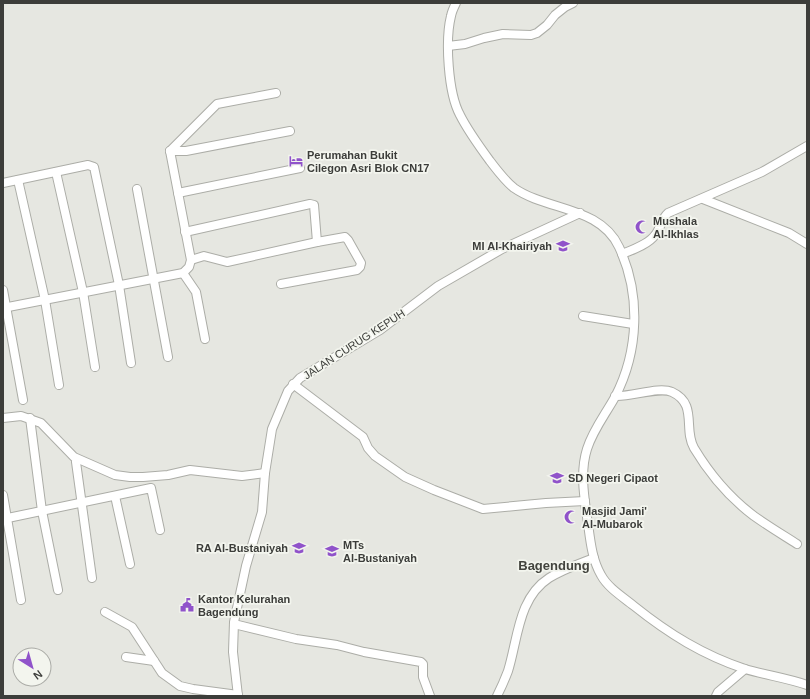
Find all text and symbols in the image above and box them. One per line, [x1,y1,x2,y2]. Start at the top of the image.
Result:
place label: Perumahan Bukit Cilegon Asri Blok CN17 [307,149,429,174]
hotel icon: Perumahan Bukit Cilegon Asri Blok CN17 [288,153,304,169]
place label: Mushala Al-Ikhlas [653,215,699,240]
mosque icon: Mushala Al-Ikhlas [634,219,650,235]
school or university icon: MI Al-Khairiyah [555,238,571,254]
place label: MI Al-Khairiyah [472,240,552,252]
street label: JALAN CURUG KEPUH [301,307,407,381]
school or university icon: SD Negeri Cipaot [549,470,565,486]
place label: SD Negeri Cipaot [568,472,658,484]
place label: Masjid Jami' Al-Mubarok [582,505,647,530]
mosque icon: Masjid Jami' Al-Mubarok [563,509,579,525]
place label: MTs Al-Bustaniyah [343,539,417,564]
school or university icon: RA Al-Bustaniyah [291,540,307,556]
place label: RA Al-Bustaniyah [196,542,288,554]
school or university icon: MTs Al-Bustaniyah [324,543,340,559]
district label: Bagendung [518,558,590,573]
place label: Kantor Kelurahan Bagendung [198,593,291,618]
public building icon: Kantor Kelurahan Bagendung [179,597,195,613]
north arrow [12,647,52,687]
text: N [31,668,45,682]

